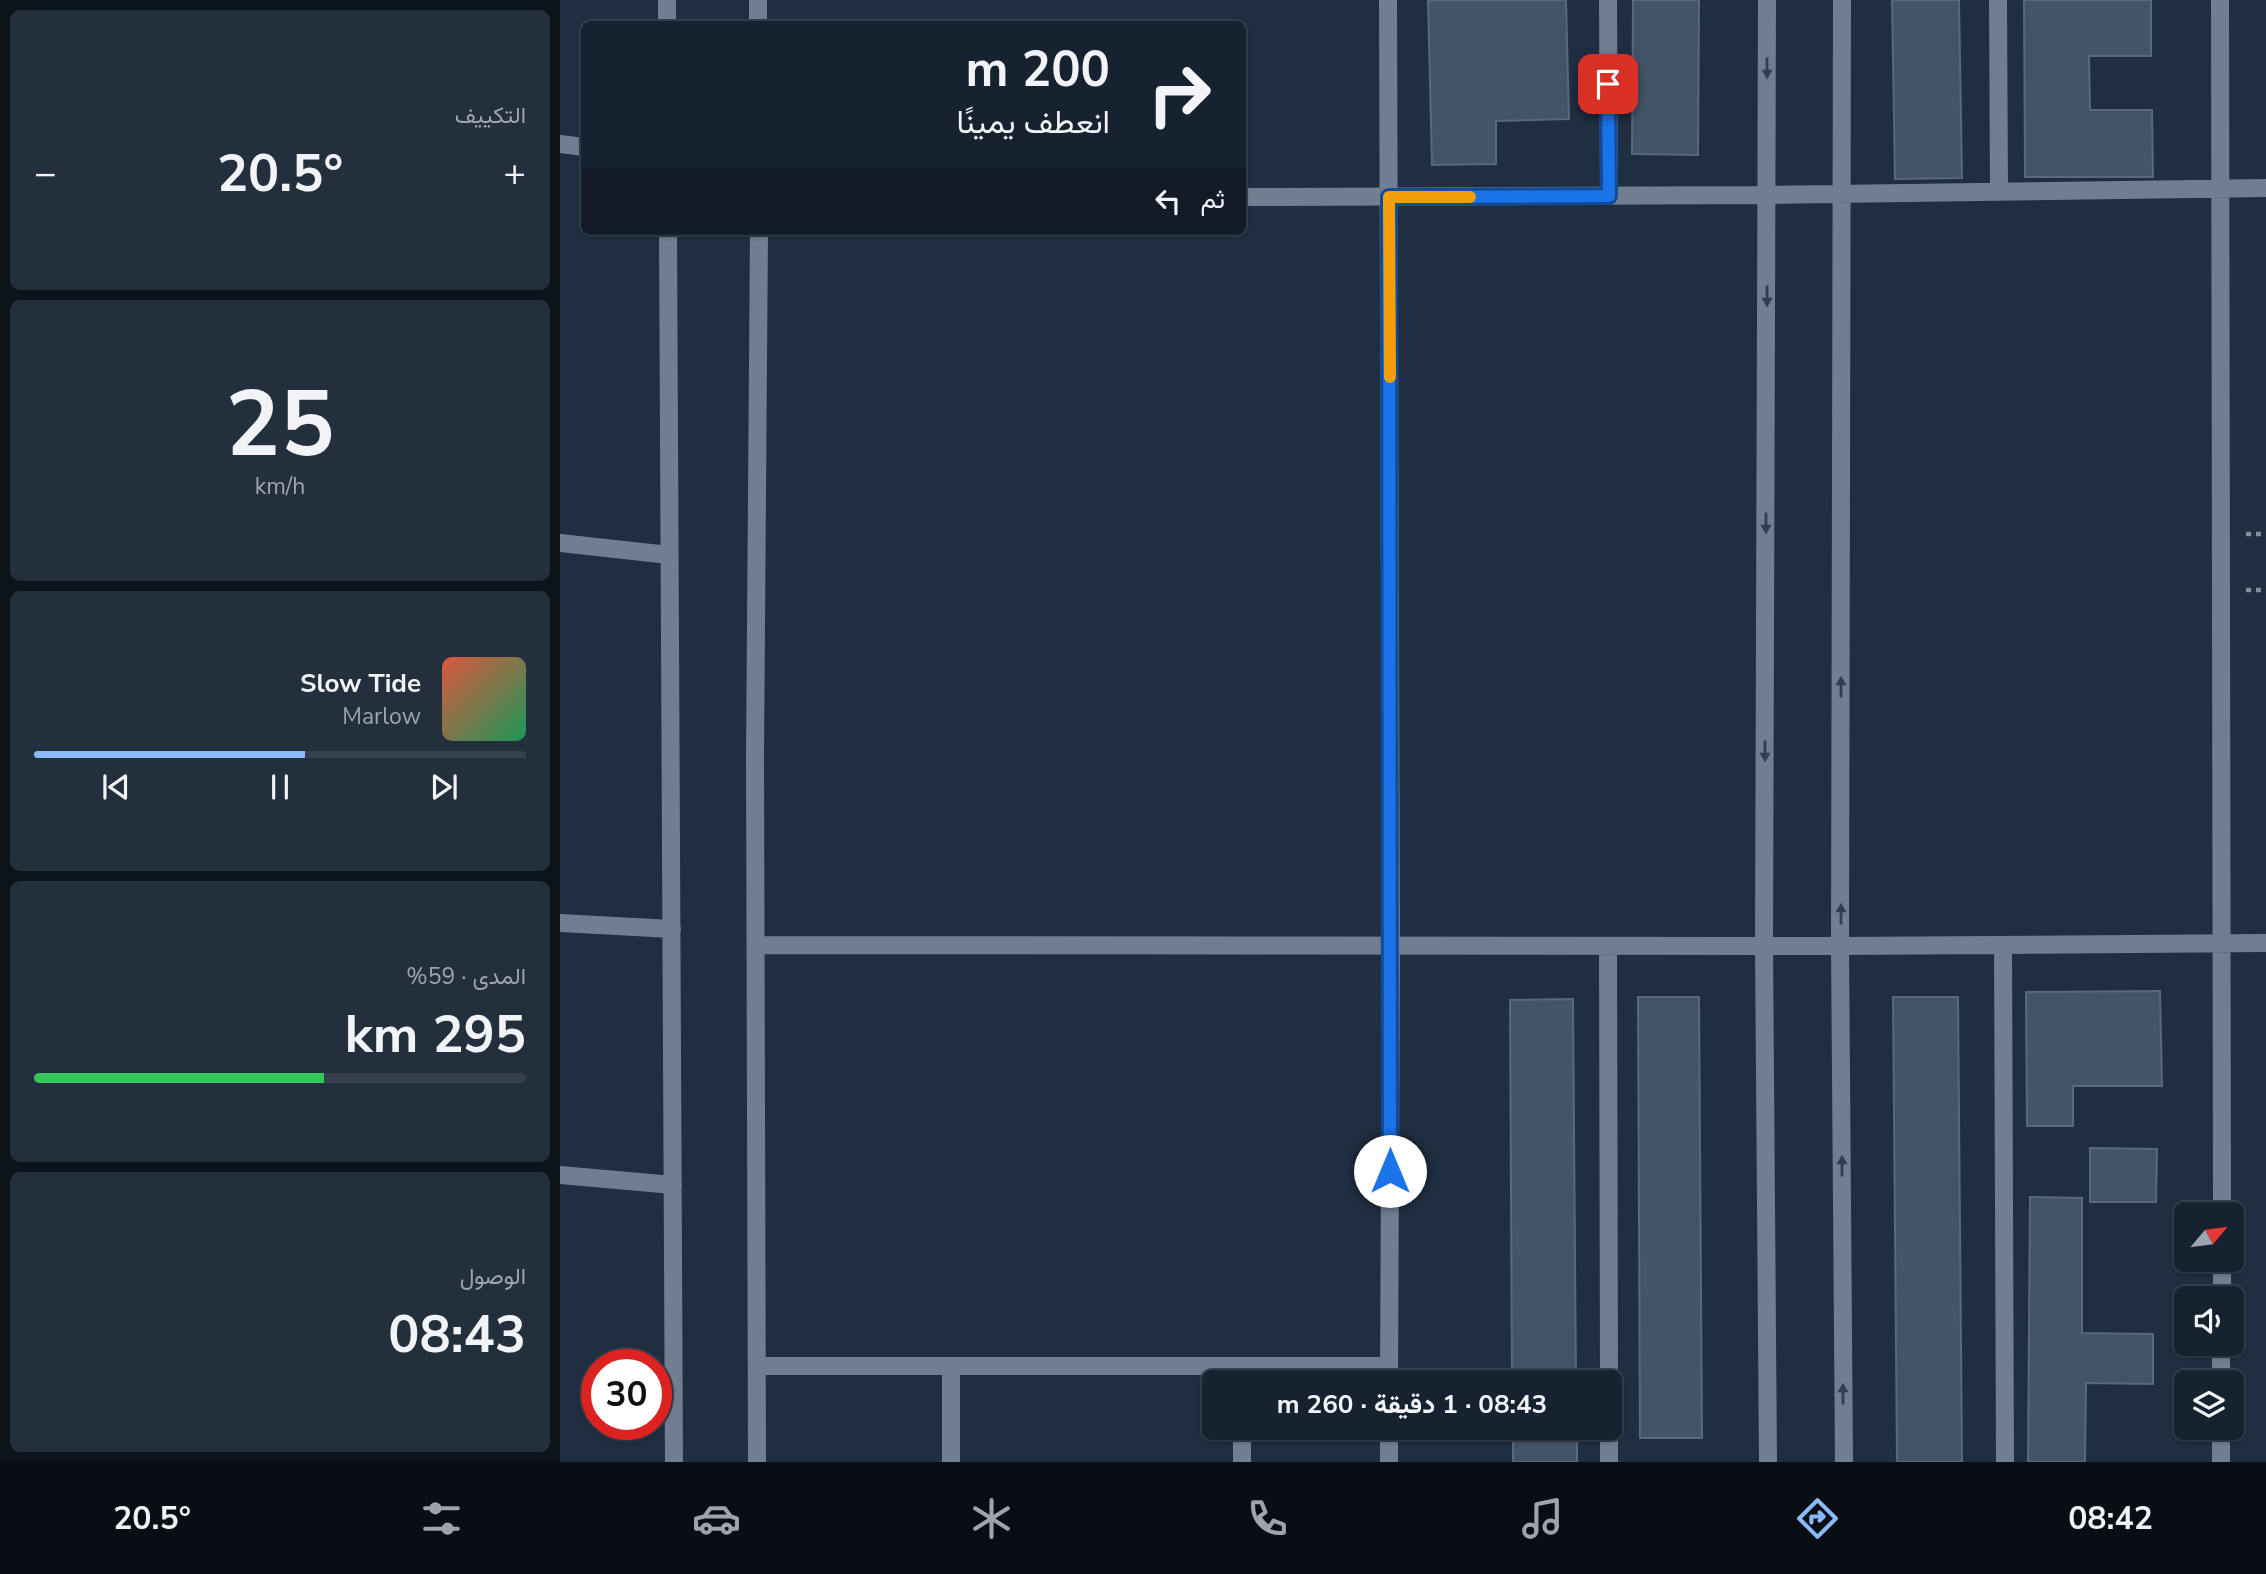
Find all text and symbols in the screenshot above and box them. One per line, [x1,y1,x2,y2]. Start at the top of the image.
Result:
text: 200 m [966,36,1110,103]
icon: right [1134,49,1225,140]
pin [1578,54,1638,114]
one-way arrow [1761,57,1773,79]
icon: arrive [1589,65,1627,103]
text: التكييف [455,100,526,131]
text: انعطف يمينًا [957,101,1110,144]
text: 20.5° [217,138,343,209]
text: − [34,148,57,199]
text: + [503,148,526,199]
icon: left [1149,182,1187,220]
text: ثم [1201,182,1225,217]
one-way arrow [1761,285,1773,307]
text: 25 [225,363,335,487]
text: km/h [255,471,305,502]
one-way arrow [1760,512,1772,534]
text: Slow Tide [300,666,421,701]
one-way arrow [1835,676,1847,698]
text: Marlow [342,701,421,732]
one-way arrow [1759,740,1771,762]
icon: previous [97,768,135,806]
icon: pause [261,768,299,806]
icon: next [425,768,463,806]
one-way arrow [1835,903,1847,925]
text: المدى · 59% [406,961,526,992]
text: 295 km [345,999,526,1070]
position arrow [1353,1134,1427,1208]
one-way arrow [1836,1155,1848,1177]
north arrow [2174,1202,2244,1272]
map controls [2174,1202,2244,1440]
text: الوصول [460,1261,526,1292]
button: sound [2174,1286,2244,1356]
text: 08:43 [388,1299,526,1370]
speed limit sign: 30 [581,1349,672,1440]
button: layers [2174,1370,2244,1440]
one-way arrow [1837,1383,1849,1405]
text: 08:43 · 1 دقيقة · 260 m [1277,1387,1547,1422]
icon: filters [417,1494,466,1543]
icon: car [692,1494,741,1543]
icon: climate [967,1494,1016,1543]
icon: phone [1243,1494,1292,1543]
icon: music [1518,1494,1567,1543]
icon: directions [1793,1494,1842,1543]
text: 20.5° [113,1497,191,1540]
text: 08:42 [2068,1497,2153,1540]

